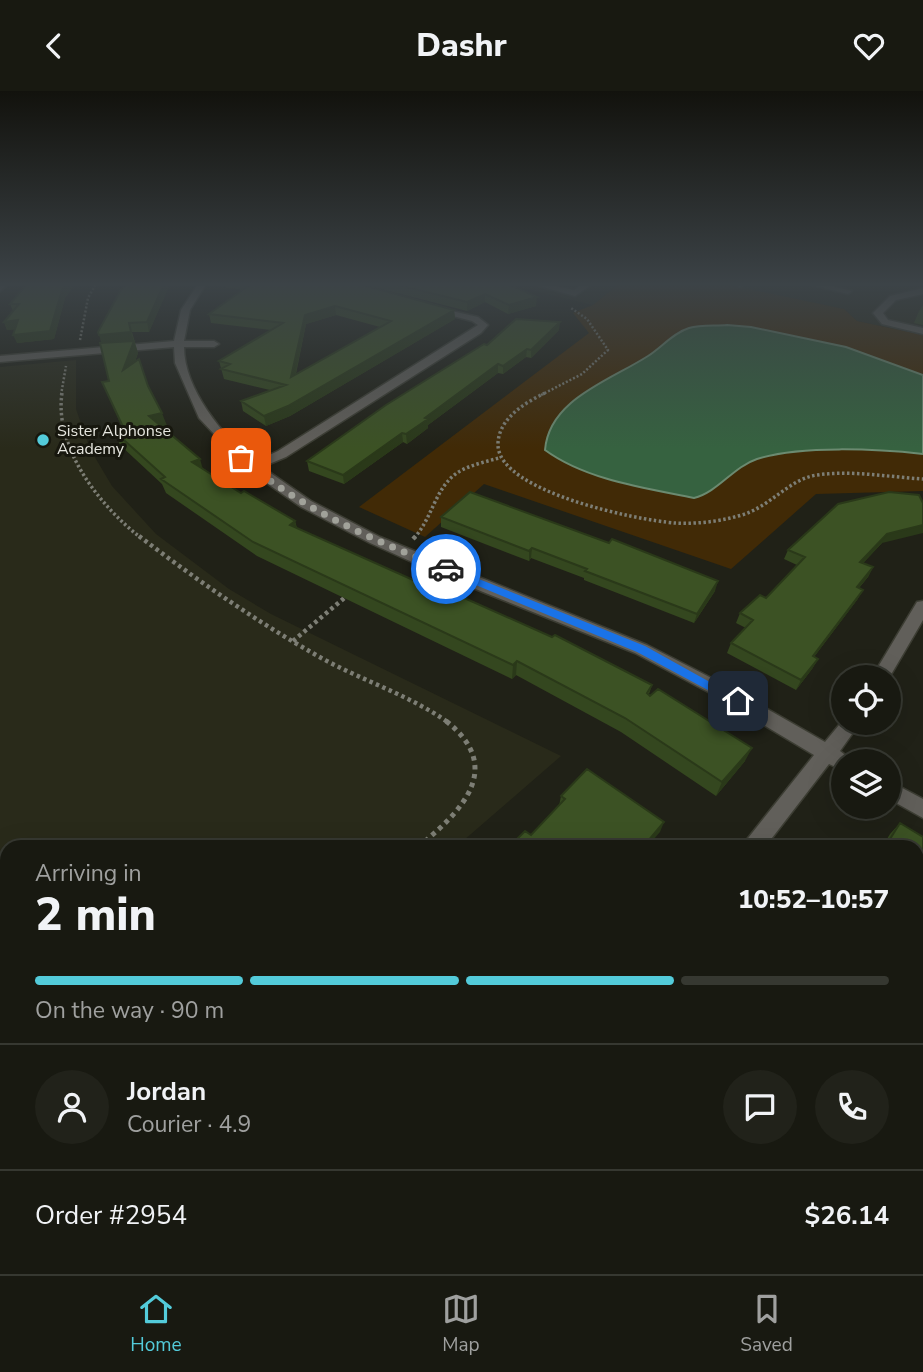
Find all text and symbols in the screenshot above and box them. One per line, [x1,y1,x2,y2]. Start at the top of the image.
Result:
text: Dashr [416,24,507,67]
icon: back [35,27,73,65]
icon: heart [850,27,888,65]
place label: Sister Alphonse Academy [57,420,171,460]
pin [211,428,271,488]
marker: Sister Alphonse Academy [35,432,51,448]
icon: bag [222,439,260,477]
courier [411,534,481,604]
icon: car [427,550,465,588]
map controls [831,665,901,819]
button: locate [831,665,901,735]
pin [708,671,768,731]
icon: home [719,682,757,720]
button: layers [831,749,901,819]
text: Arriving in [35,858,142,889]
text: 10:52–10:57 [738,882,889,917]
text: 2 min [35,883,156,946]
text: On the way · 90 m [35,995,224,1026]
button: person [35,1070,109,1144]
button: chat [723,1070,797,1144]
button: phone [815,1070,889,1144]
text: Jordan [127,1074,206,1109]
text: Courier · 4.9 [127,1109,251,1140]
text: Order #2954 [35,1198,187,1233]
text: $26.14 [805,1198,889,1233]
tab: Home [130,1290,182,1358]
tab: Map [442,1290,480,1358]
tab: Saved [740,1290,793,1358]

